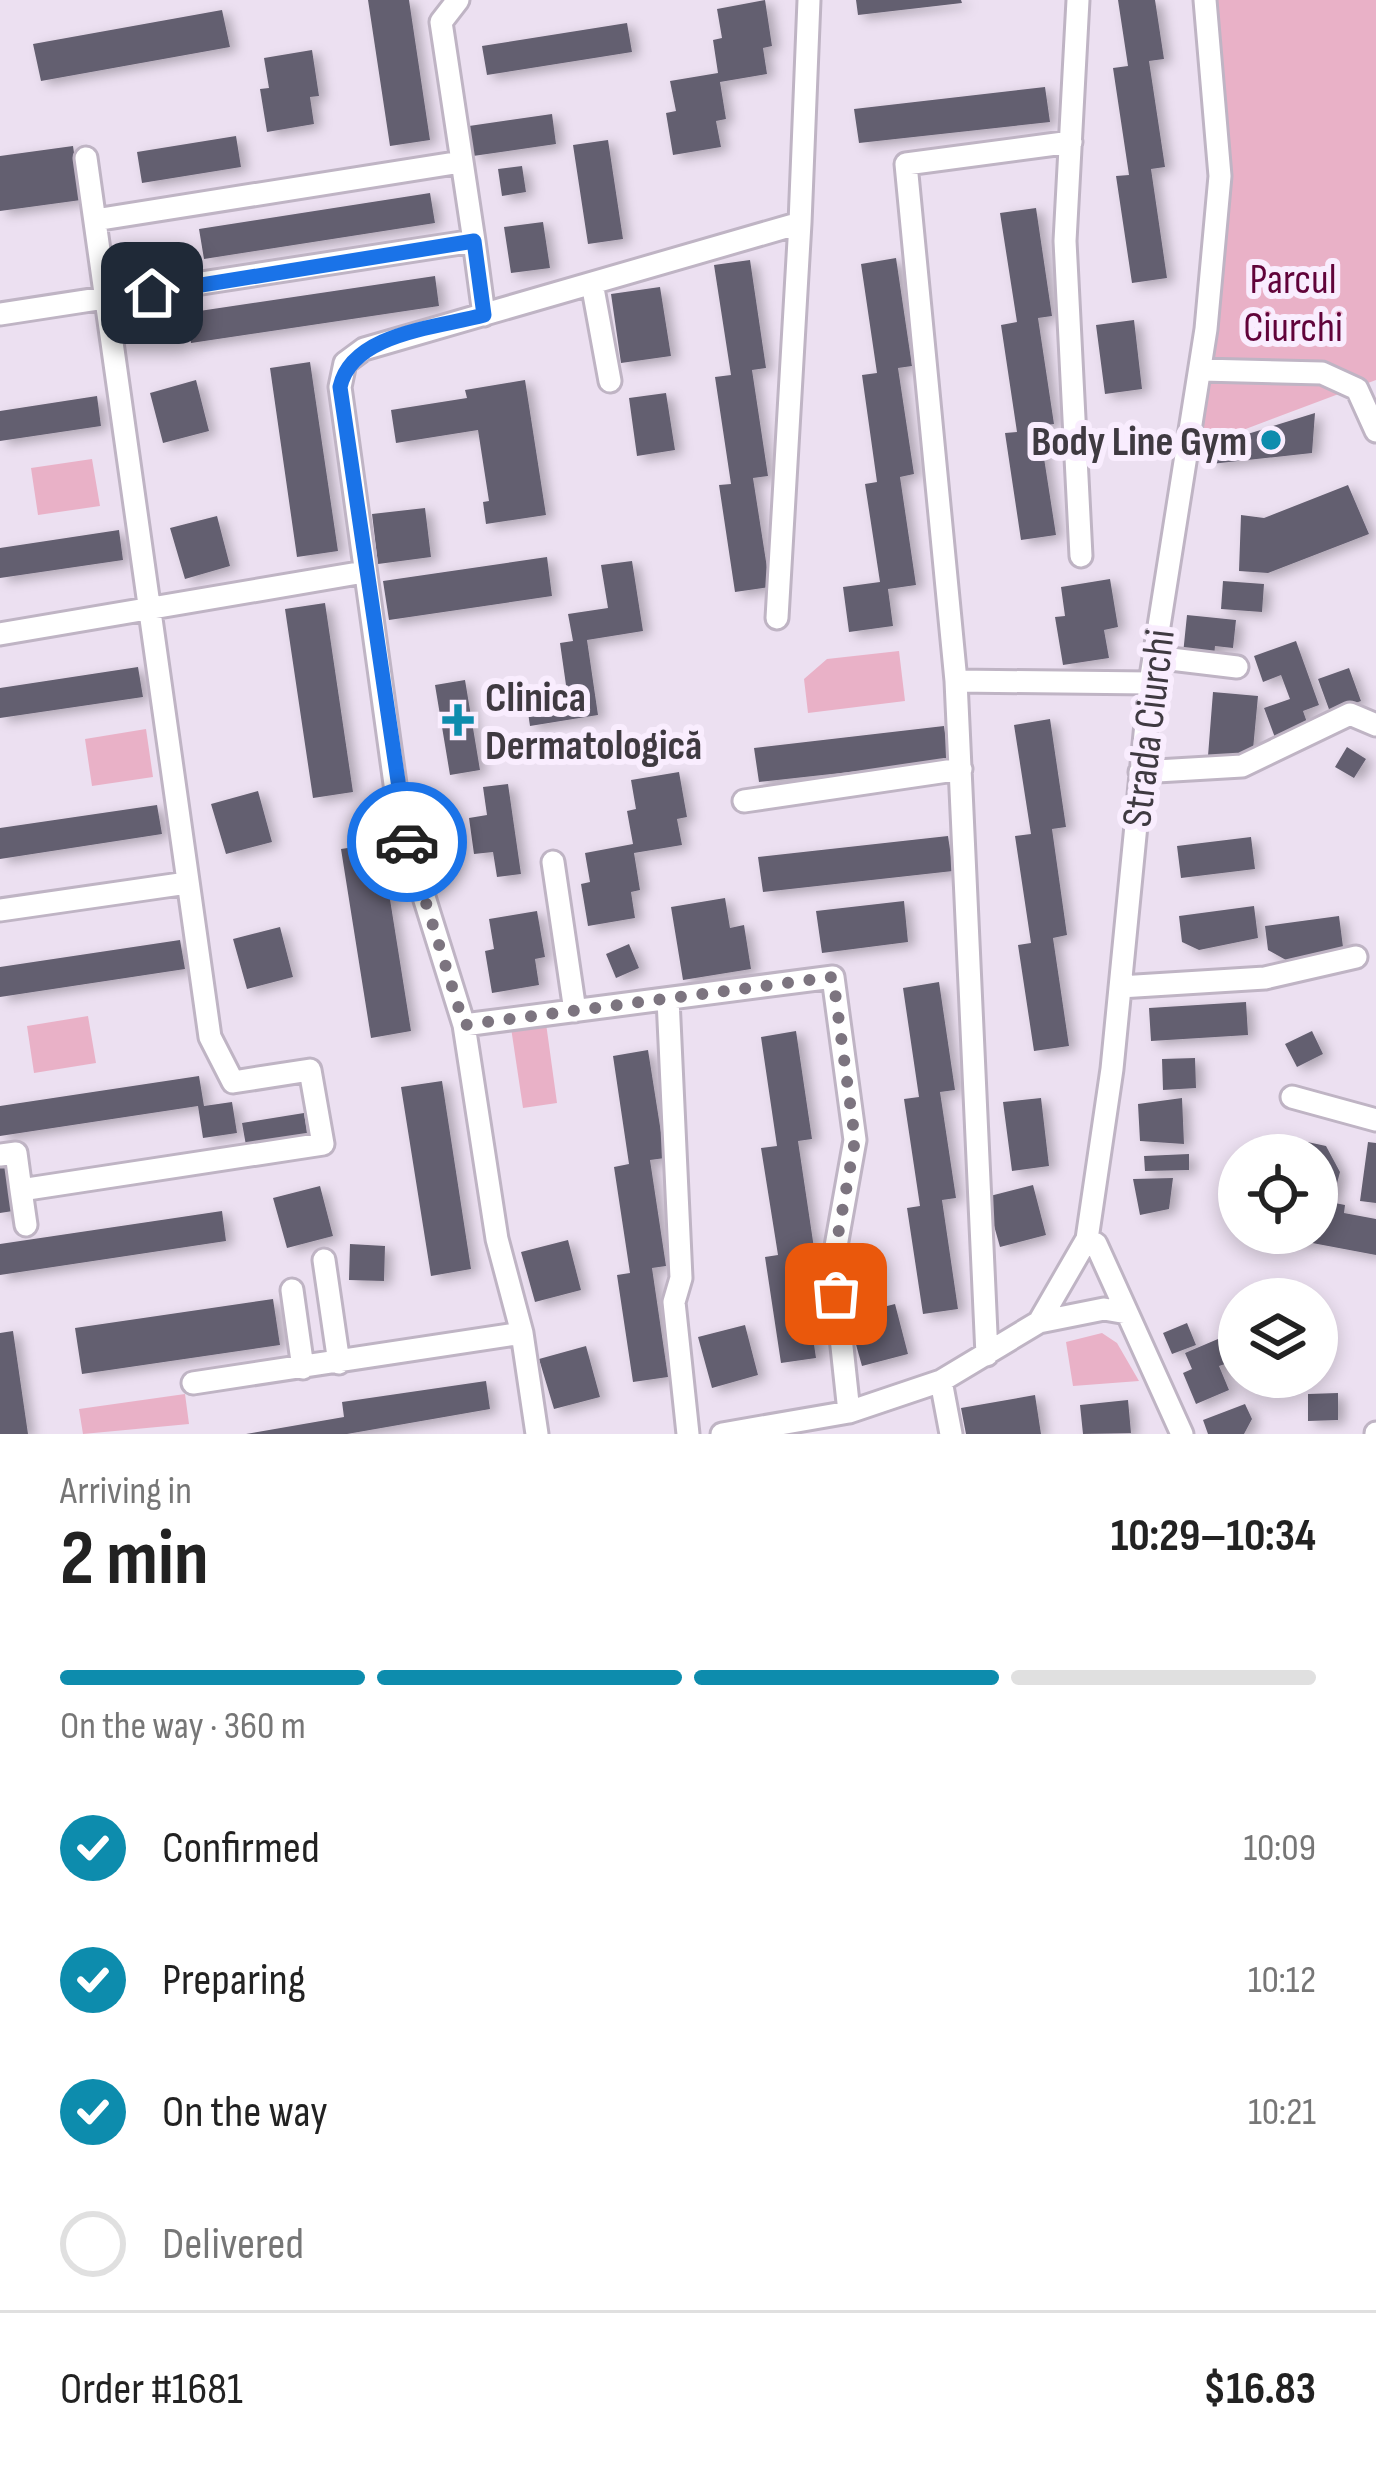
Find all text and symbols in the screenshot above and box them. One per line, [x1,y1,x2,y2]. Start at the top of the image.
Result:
pin [101,242,203,344]
park label: Parcul Ciurchi [1243,255,1343,354]
icon: home [119,260,185,326]
place label: Body Line Gym [1031,417,1247,468]
marker: Body Line Gym [1258,427,1284,453]
street label: Strada Ciurchi [1112,627,1187,830]
place label: Clinica Dermatologică [485,673,702,772]
marker: Clinica Dermatologică [442,704,474,736]
courier [347,782,467,902]
icon: car [374,809,440,875]
map controls [1218,1134,1338,1398]
button: locate [1218,1134,1338,1254]
pin [785,1243,887,1345]
icon: bag [803,1261,869,1327]
button: layers [1218,1278,1338,1398]
text: Arriving in [60,1468,192,1515]
text: 10:29–10:34 [1111,1509,1316,1564]
text: 2 min [60,1513,209,1606]
text: On the way · 360 m [60,1703,306,1750]
icon: check [60,1815,126,1881]
text: Confirmed [162,1821,320,1876]
text: 10:09 [1243,1825,1316,1872]
icon: check [60,1947,126,2013]
text: Preparing [162,1953,306,2008]
text: 10:12 [1248,1957,1316,2004]
icon: check [60,2079,126,2145]
text: On the way [162,2085,328,2140]
text: 10:21 [1248,2089,1316,2136]
text: Delivered [162,2217,304,2272]
text: Order #1681 [60,2362,243,2417]
text: $16.83 [1203,2362,1316,2417]

